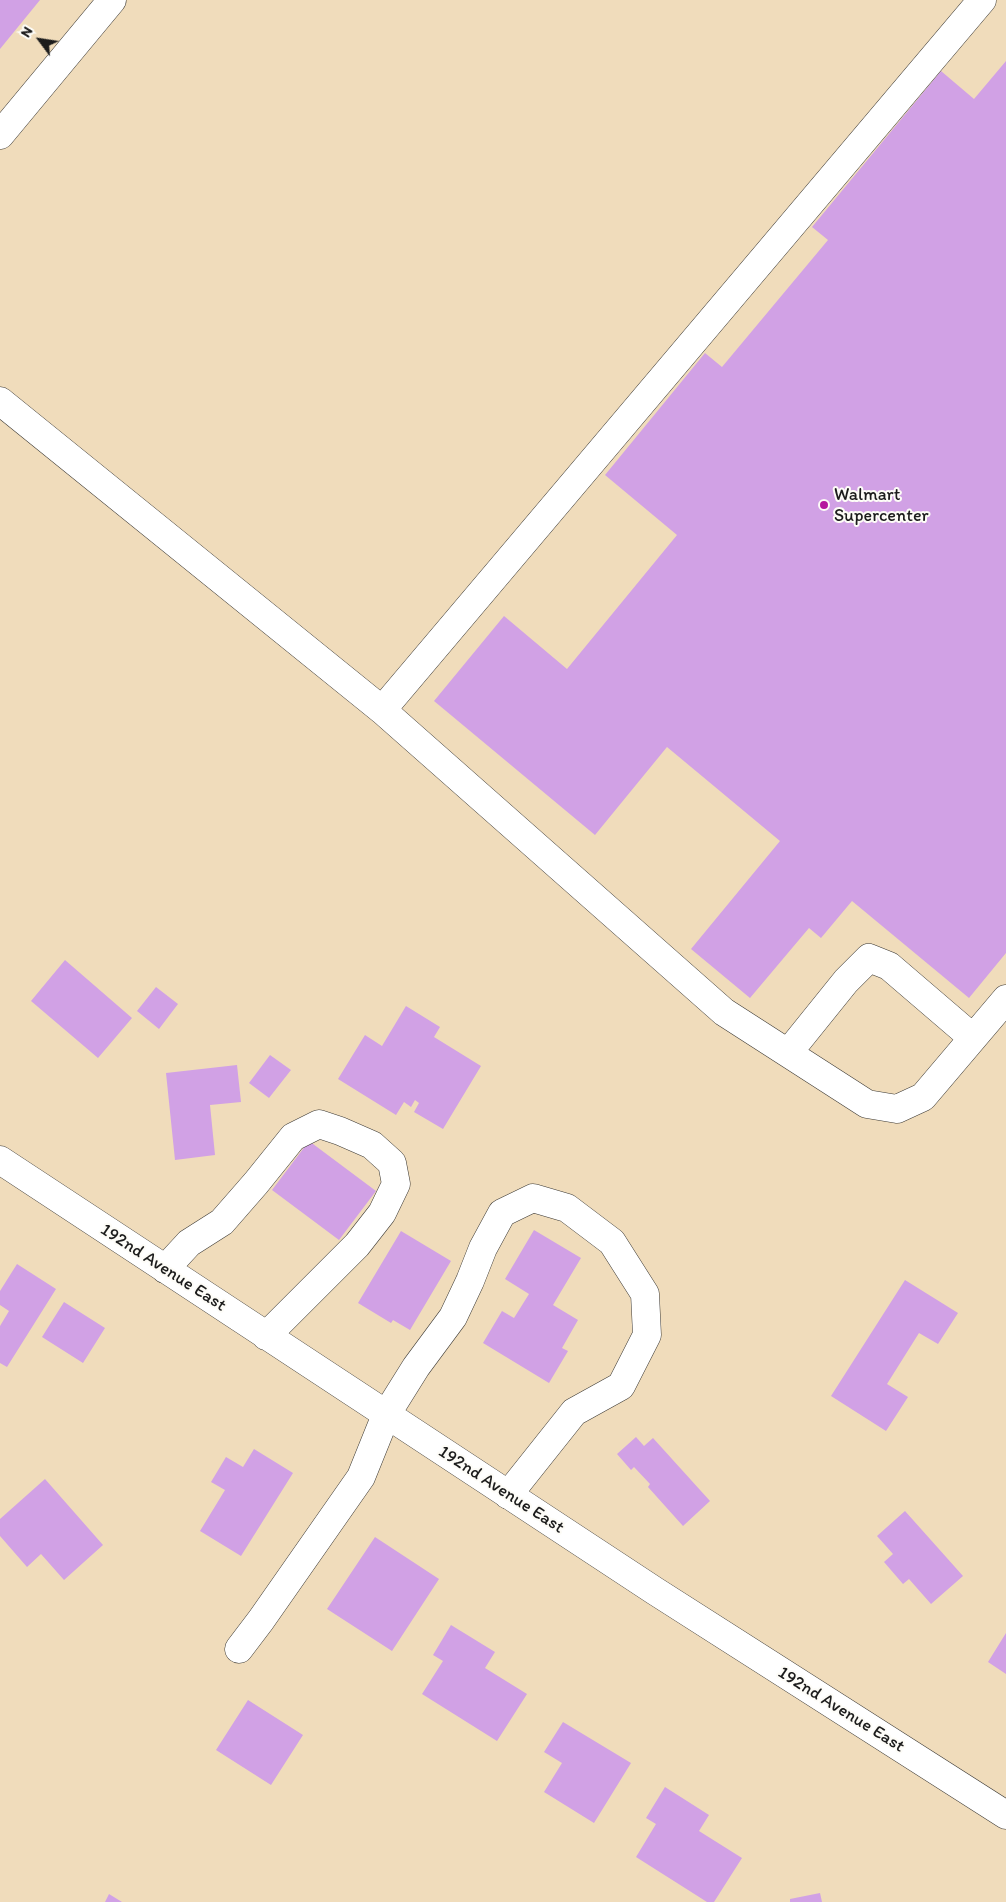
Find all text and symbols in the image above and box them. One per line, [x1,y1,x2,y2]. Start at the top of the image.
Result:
north arrow [15,15,65,65]
text: N [17,24,36,40]
place label: Walmart Supercenter [834,484,929,526]
marker: Walmart Supercenter [818,499,830,511]
street label: 192nd Avenue East [96,1219,230,1317]
street label: 192nd Avenue East [434,1441,568,1539]
street label: 192nd Avenue East [774,1662,908,1758]

